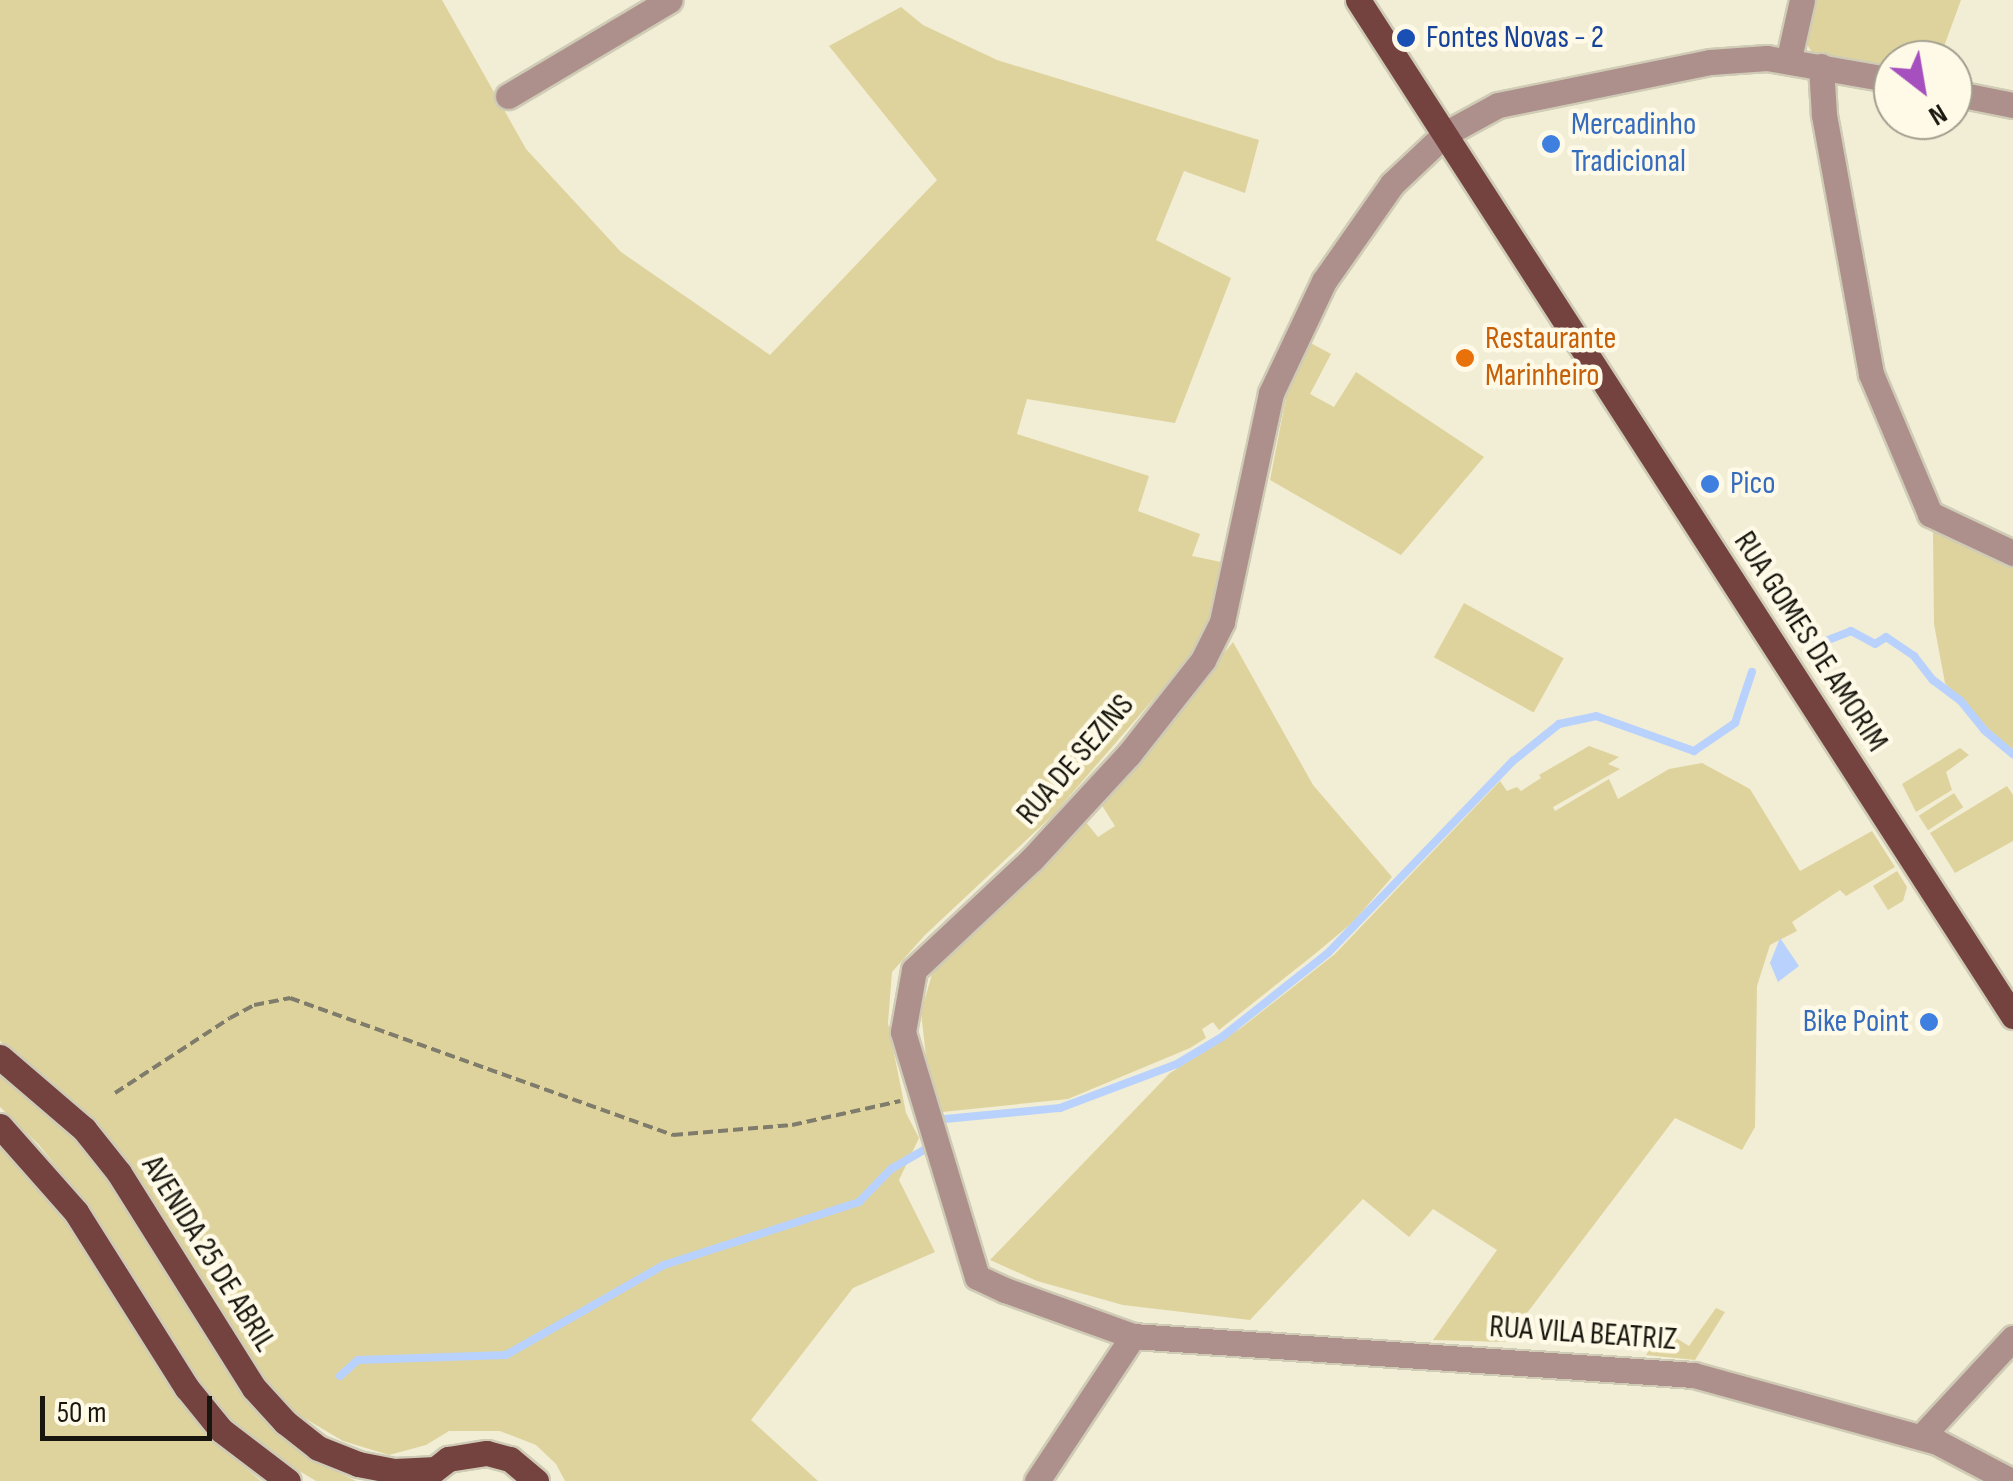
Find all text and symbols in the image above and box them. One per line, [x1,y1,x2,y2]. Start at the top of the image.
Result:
place label: Fontes Novas - 2 [1426,19,1604,57]
marker: Fontes Novas - 2 [1395,27,1417,49]
north arrow [1873,40,1973,140]
text: N [1923,96,1953,132]
place label: Mercadinho Tradicional [1571,107,1696,182]
marker: Mercadinho Tradicional [1540,133,1562,155]
place label: Restaurante Marinheiro [1485,321,1616,396]
marker: Restaurante Marinheiro [1454,347,1476,369]
place label: Pico [1730,465,1775,503]
marker: Pico [1699,473,1721,495]
street label: RUA GOMES DE AMORIM [1725,525,1895,759]
street label: RUA DE SEZINS [1009,687,1143,833]
place label: Bike Point [1803,1003,1909,1041]
marker: Bike Point [1918,1011,1940,1033]
street label: AVENIDA 25 DE ABRIL [133,1149,283,1359]
street label: RUA VILA BEATRIZ [1488,1308,1678,1360]
scale bar [45,1376,218,1438]
text: 50 m [57,1395,106,1431]

